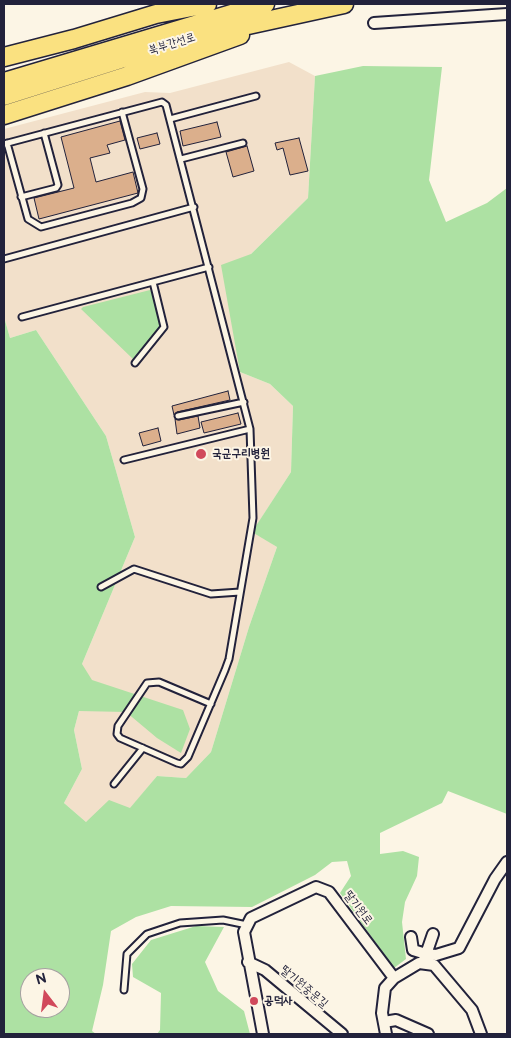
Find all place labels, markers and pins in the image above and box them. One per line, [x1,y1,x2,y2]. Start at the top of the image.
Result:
marker: 국군구리병원 [194,447,208,461]
place label: 국군구리병원 [212,447,270,461]
place label: 공덕사 [264,994,293,1008]
marker: 공덕사 [248,995,260,1007]

